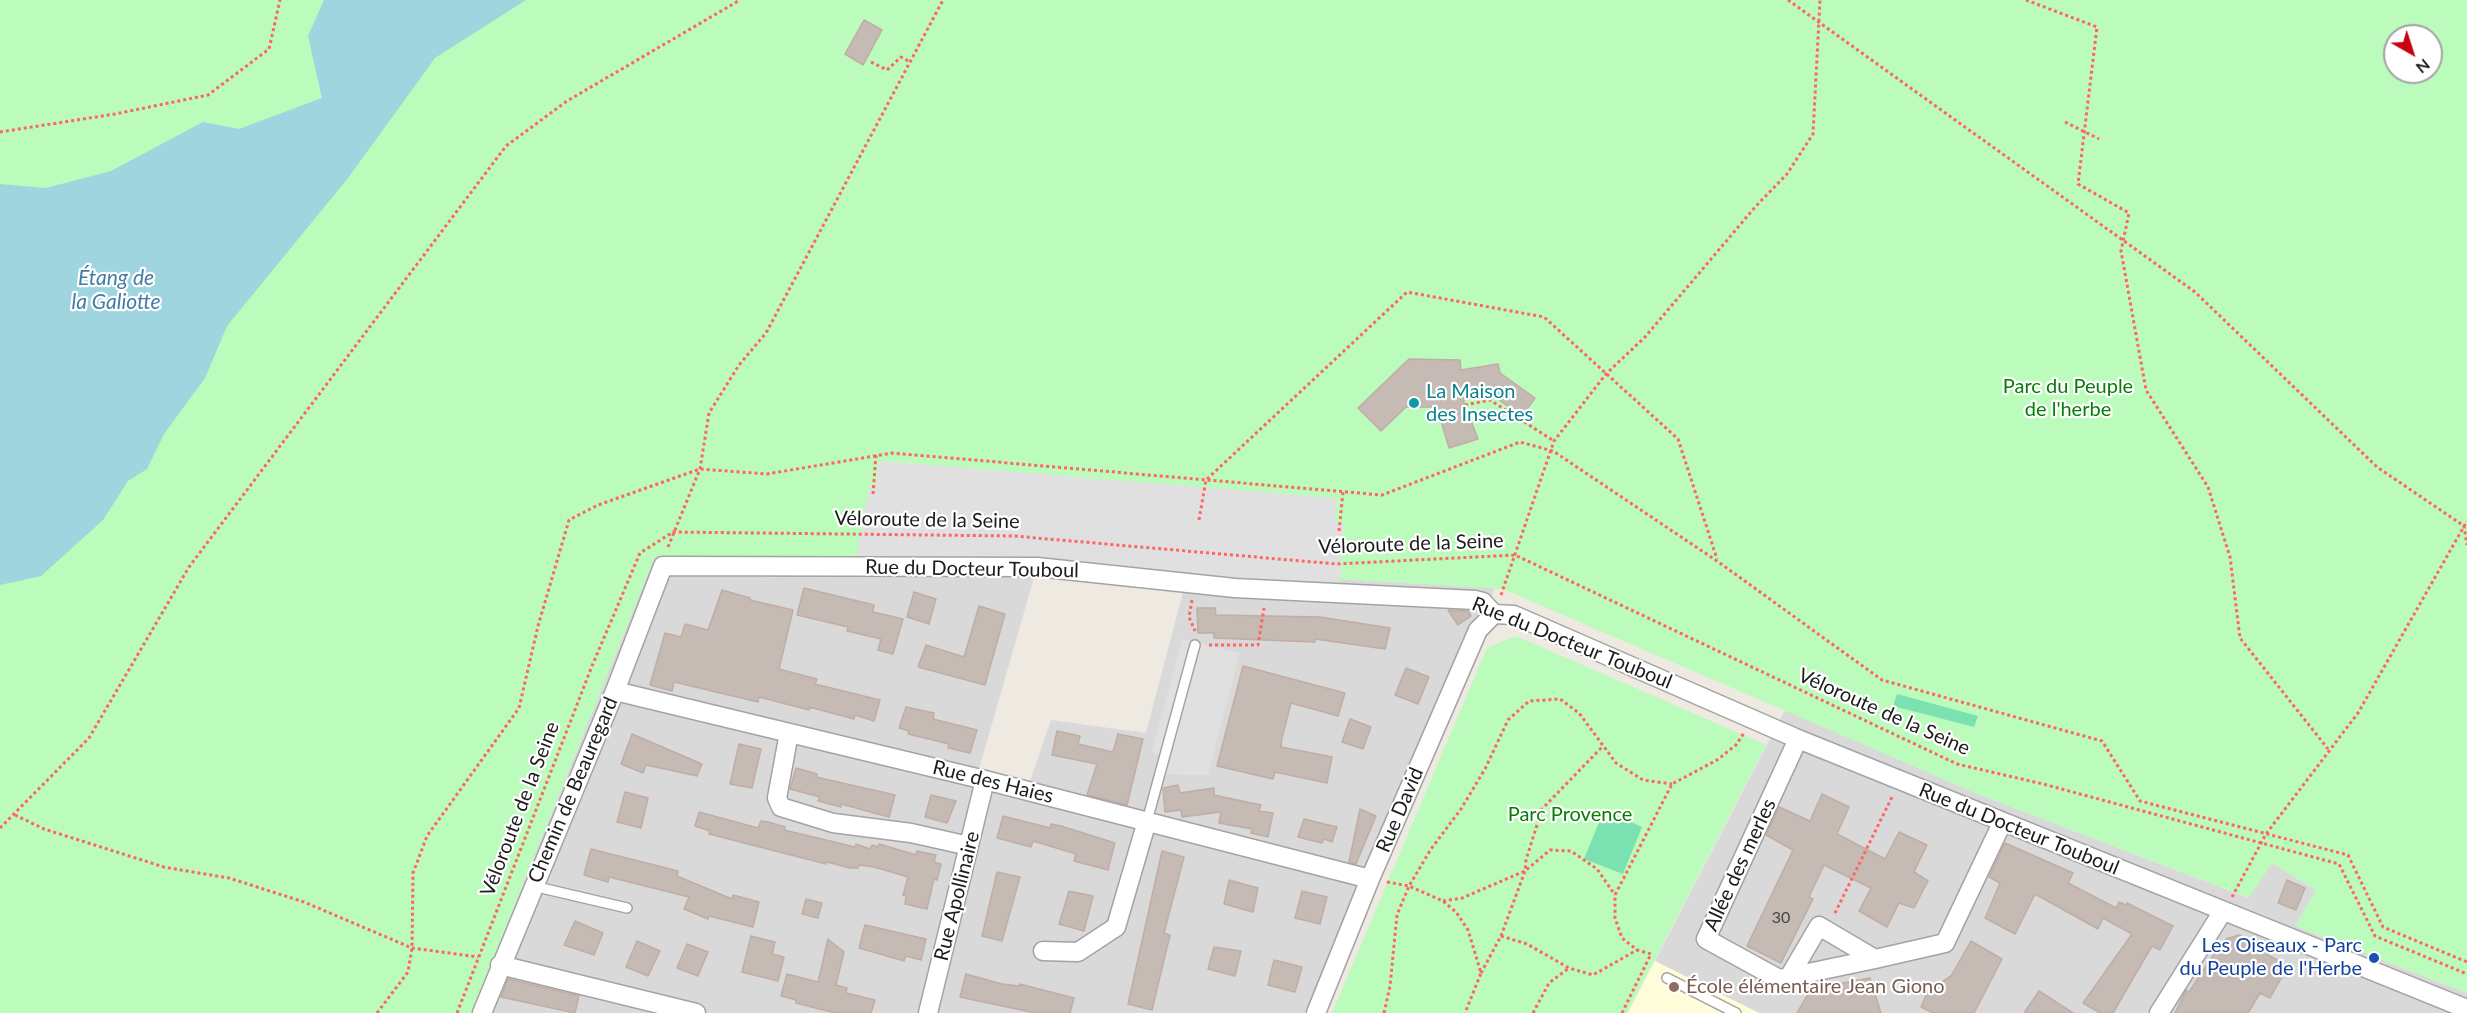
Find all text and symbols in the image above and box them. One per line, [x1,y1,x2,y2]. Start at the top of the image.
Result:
north arrow [2383,24,2443,84]
text: N [2413,56,2434,78]
water label: Étang de la Galiotte [71,265,161,315]
park label: Parc du Peuple de l'herbe [2003,375,2133,422]
place label: La Maison des Insectes [1426,380,1533,427]
marker: La Maison des Insectes [1407,396,1421,410]
street label: Véloroute de la Seine [834,506,1020,534]
street label: Véloroute de la Seine [1318,529,1504,559]
street label: Rue du Docteur Touboul [865,555,1079,583]
street label: Rue du Docteur Touboul [1468,592,1676,694]
street label: Véloroute de la Seine [1794,663,1974,761]
street label: Chemin de Beauregard [523,693,623,887]
street label: Véloroute de la Seine [476,718,564,900]
street label: Rue des Haies [930,755,1056,809]
street label: Rue David [1371,764,1429,856]
street label: Rue du Docteur Touboul [1915,778,2123,880]
street label: Allée des merles [1699,795,1781,935]
park label: Parc Provence [1508,803,1632,827]
street label: Rue Apollinaire [929,829,985,963]
house number: 30 [1772,908,1790,928]
place label: Les Oiseaux - Parc du Peuple de l'Herbe [2179,934,2362,981]
marker: Les Oiseaux - Parc du Peuple de l'Herbe [2367,951,2381,965]
place label: École élémentaire Jean Giono [1686,975,1945,999]
marker: École élémentaire Jean Giono [1667,980,1681,994]

